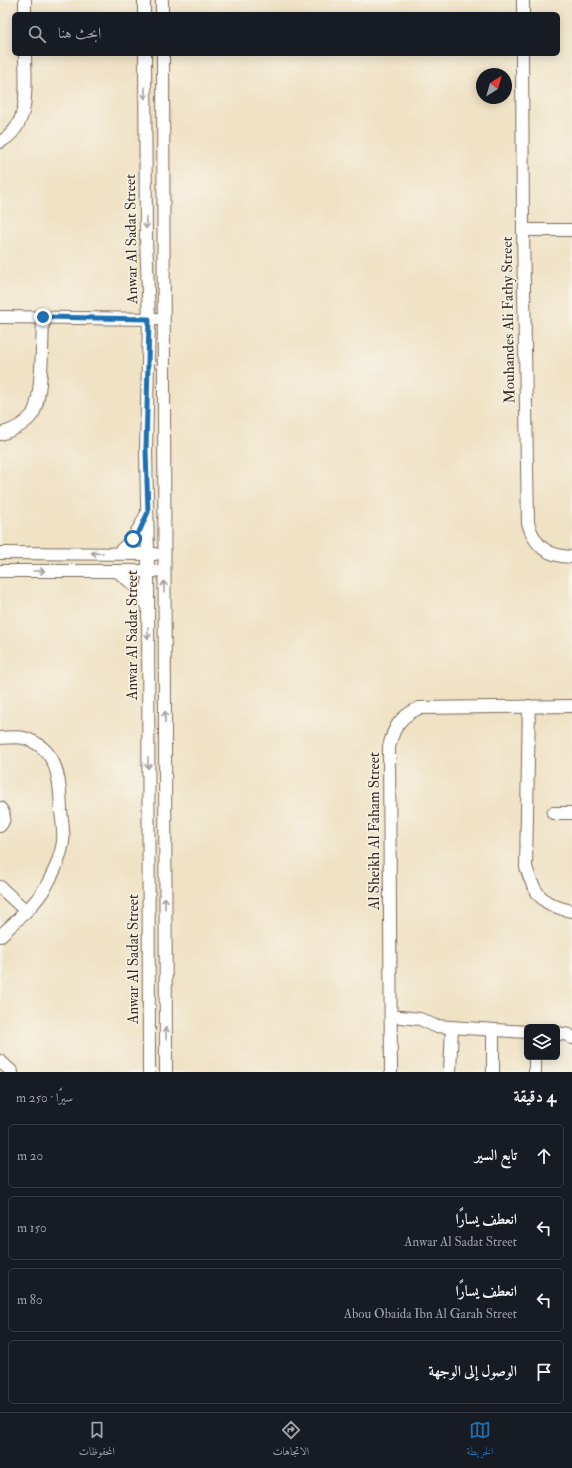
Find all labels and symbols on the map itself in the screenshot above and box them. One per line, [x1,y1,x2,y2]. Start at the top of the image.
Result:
north arrow [476,68,512,104]
one-way arrow [141,86,149,99]
street label: Anwar Al Sadat Street [121,174,142,305]
one-way arrow [142,216,150,229]
street label: Mouhandes Ali Fathy Street [498,236,519,404]
route end [34,308,52,326]
route start [124,530,142,548]
one-way arrow [91,549,104,557]
one-way arrow [32,567,45,575]
street label: Anwar Al Sadat Street [123,570,142,701]
one-way arrow [160,581,168,594]
one-way arrow [144,626,152,639]
one-way arrow [161,711,169,724]
street label: Al Sheikh Al Faham Street [365,752,384,911]
one-way arrow [144,756,152,769]
street label: Anwar Al Sadat Street [124,894,143,1025]
one-way arrow [161,897,169,910]
one-way arrow [162,1027,170,1040]

